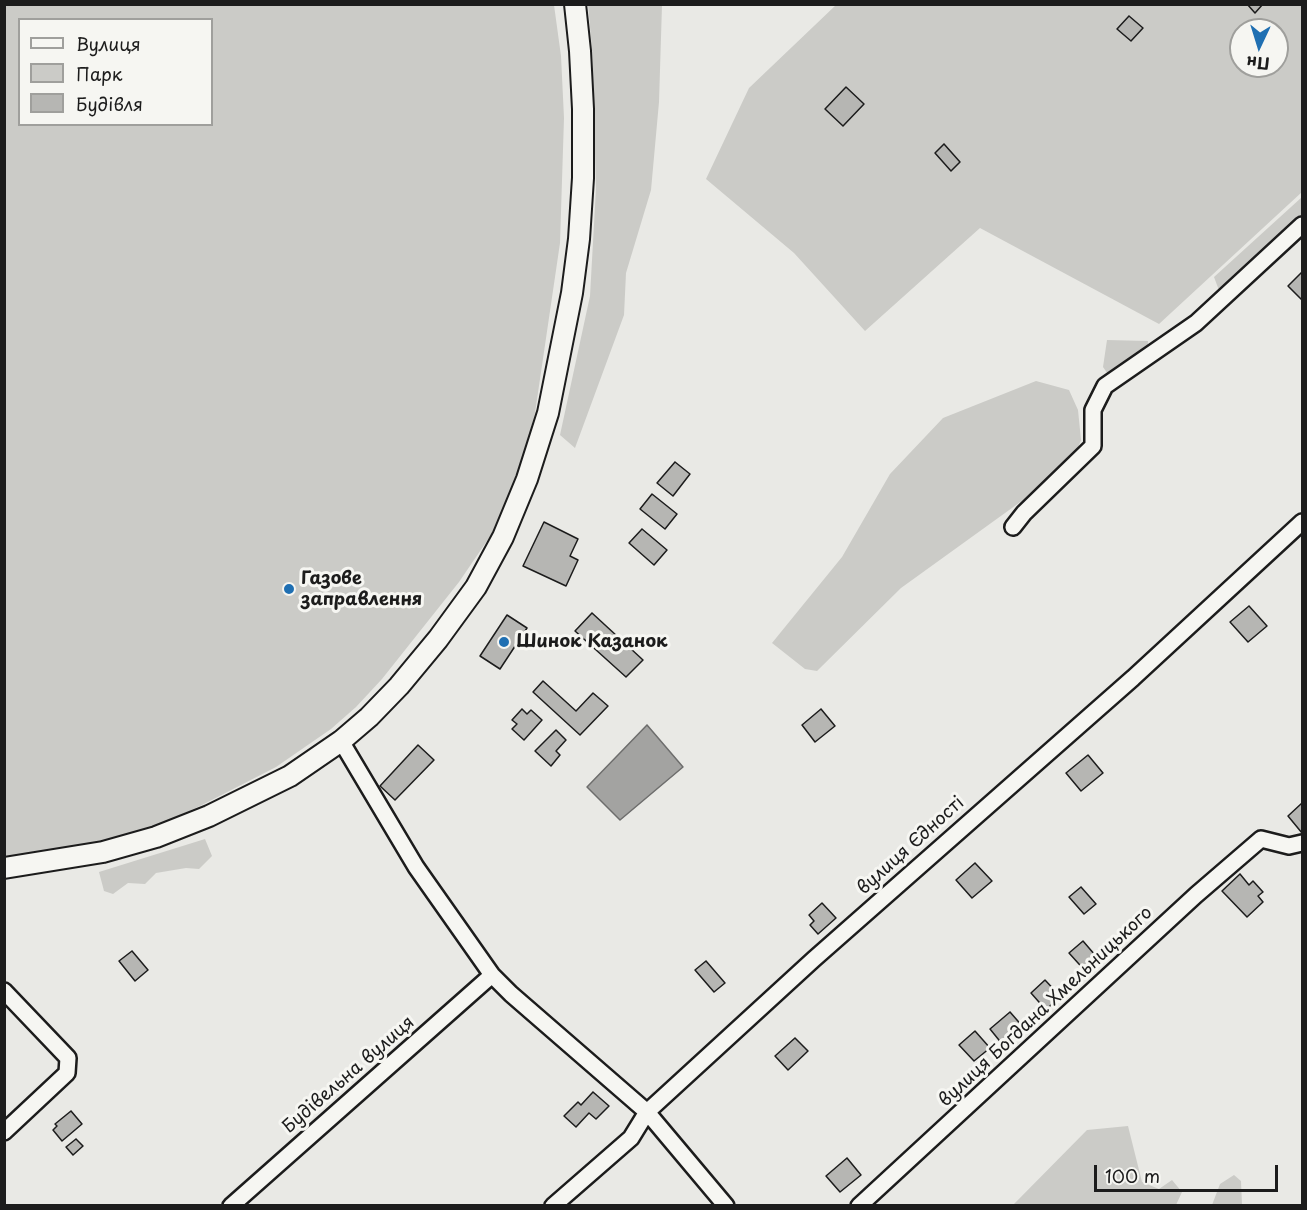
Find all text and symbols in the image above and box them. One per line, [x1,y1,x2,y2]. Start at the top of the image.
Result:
legend [18,18,213,126]
north arrow [1229,18,1289,78]
text: Вулиця [76,30,141,57]
text: Пн [1245,51,1270,77]
text: Парк [76,60,122,87]
text: Будівля [76,90,143,117]
place label: Газове заправлення [301,568,422,610]
marker: Газове заправлення [282,582,296,596]
place label: Шинок Казанок [516,631,667,653]
marker: Шинок Казанок [497,635,511,649]
street label: вулиця Єдності [853,792,969,900]
street label: вулиця Богдана Хмельницького [935,902,1157,1112]
street label: Будівельна вулиця [279,1012,419,1138]
scale bar [1097,1153,1282,1191]
text: 100 m [1105,1162,1160,1189]

